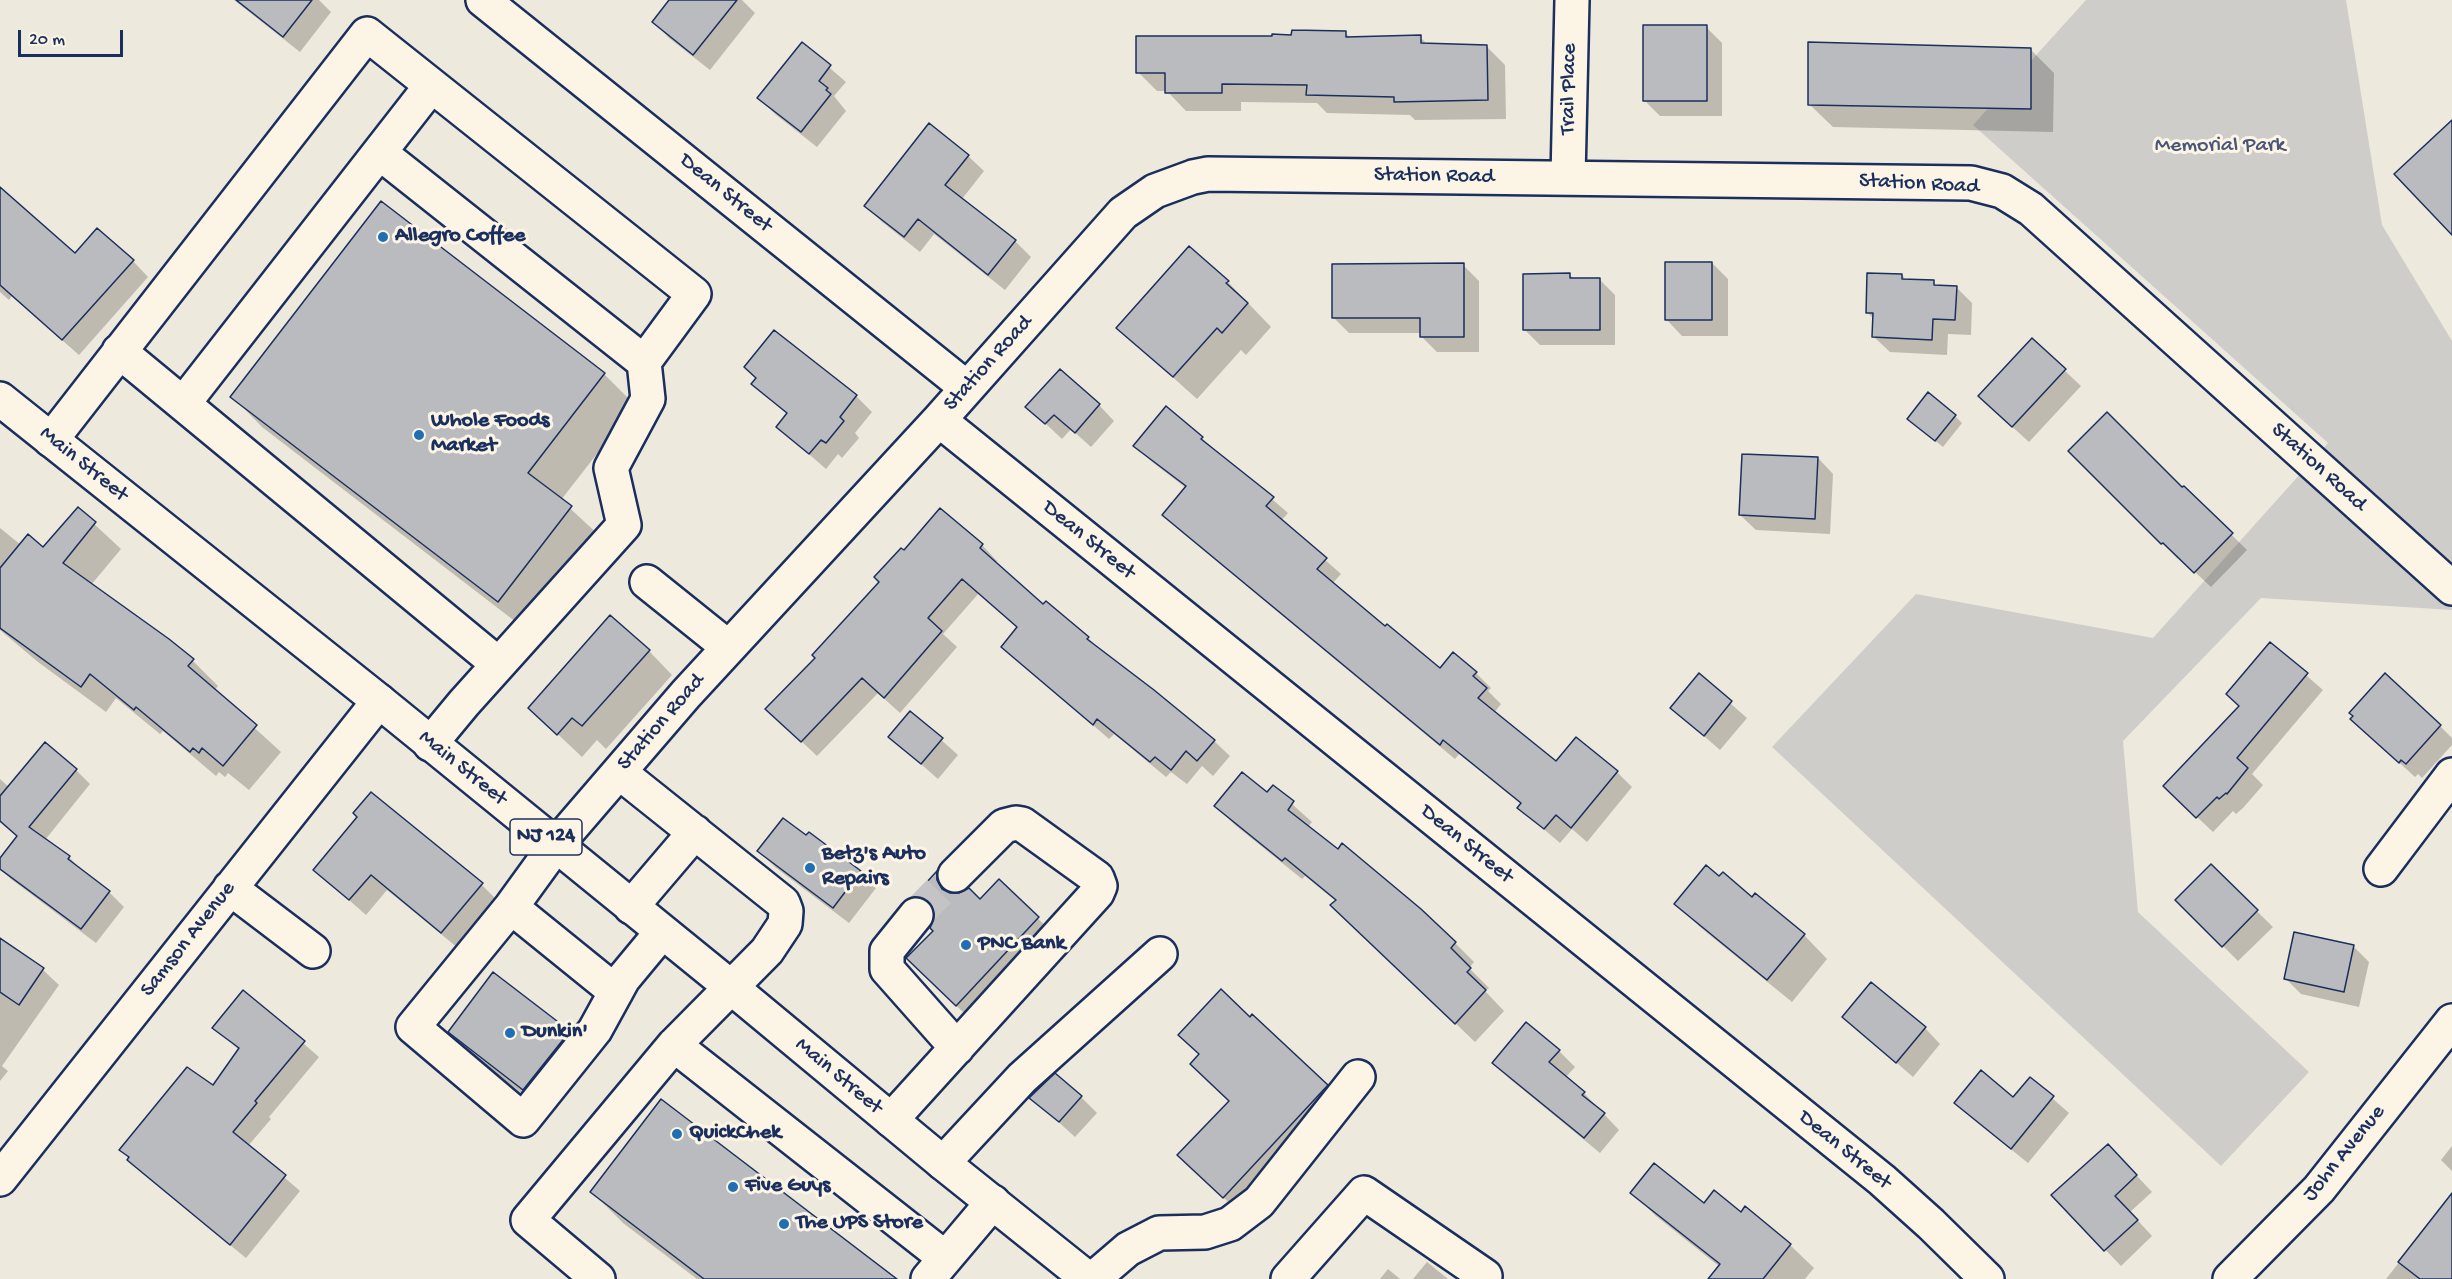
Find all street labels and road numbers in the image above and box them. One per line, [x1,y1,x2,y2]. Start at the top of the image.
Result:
street label: Trail Place [1556,43,1584,135]
street label: Dean Street [673,148,777,240]
street label: Station Road [1374,163,1494,191]
street label: Station Road [1858,169,1980,201]
street label: Station Road [939,310,1039,418]
street label: Station Road [2264,418,2372,518]
street label: Main Street [33,421,133,509]
street label: Dean Street [1036,495,1140,587]
street label: Station Road [613,669,711,777]
street label: Main Street [412,725,512,813]
street label: Dean Street [1414,799,1518,891]
road number: NJ 124 [510,819,582,855]
street label: Samson Avenue [136,877,242,1003]
street label: Main Street [789,1033,887,1121]
street label: John Avenue [2298,1100,2392,1208]
street label: Dean Street [1792,1105,1896,1197]

